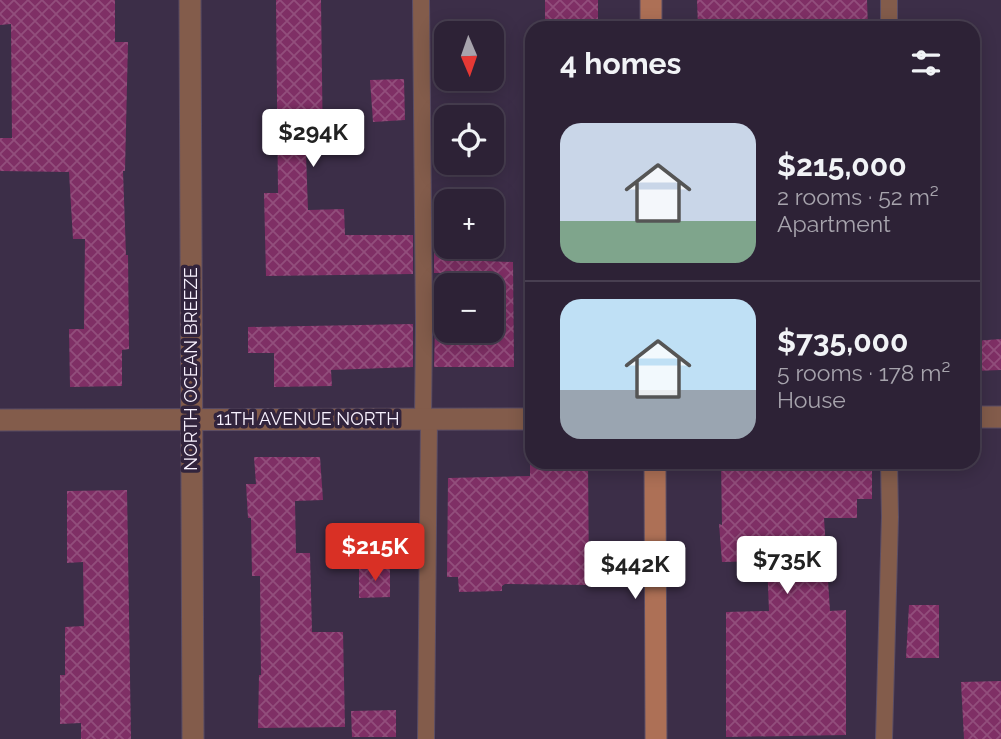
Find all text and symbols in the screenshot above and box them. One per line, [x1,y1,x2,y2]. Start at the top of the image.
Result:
north arrow [434,21,504,91]
map controls [434,21,504,343]
icon: filters [907,44,945,82]
text: 4 homes [560,46,681,81]
button: locate [434,105,504,175]
pin: $294K [264,110,362,169]
text: $294K [278,118,348,145]
text: $215,000 [777,148,907,183]
icon: home [616,151,700,235]
text: 2 rooms · 52 m² [777,183,939,210]
button: + [434,189,504,259]
text: Apartment [777,210,891,237]
street label: NORTH OCEAN BREEZE [180,267,201,471]
button: − [434,273,504,343]
text: $735,000 [777,324,908,359]
icon: home [616,327,700,411]
text: 5 rooms · 178 m² [777,359,950,386]
text: House [777,386,846,413]
street label: 11TH AVENUE NORTH [216,408,400,429]
pin: $215K [326,524,424,583]
text: $215K [341,532,409,559]
pin: $735K [738,536,836,596]
pin: $442K [586,542,684,601]
text: $735K [753,545,821,572]
text: $442K [600,550,670,577]

